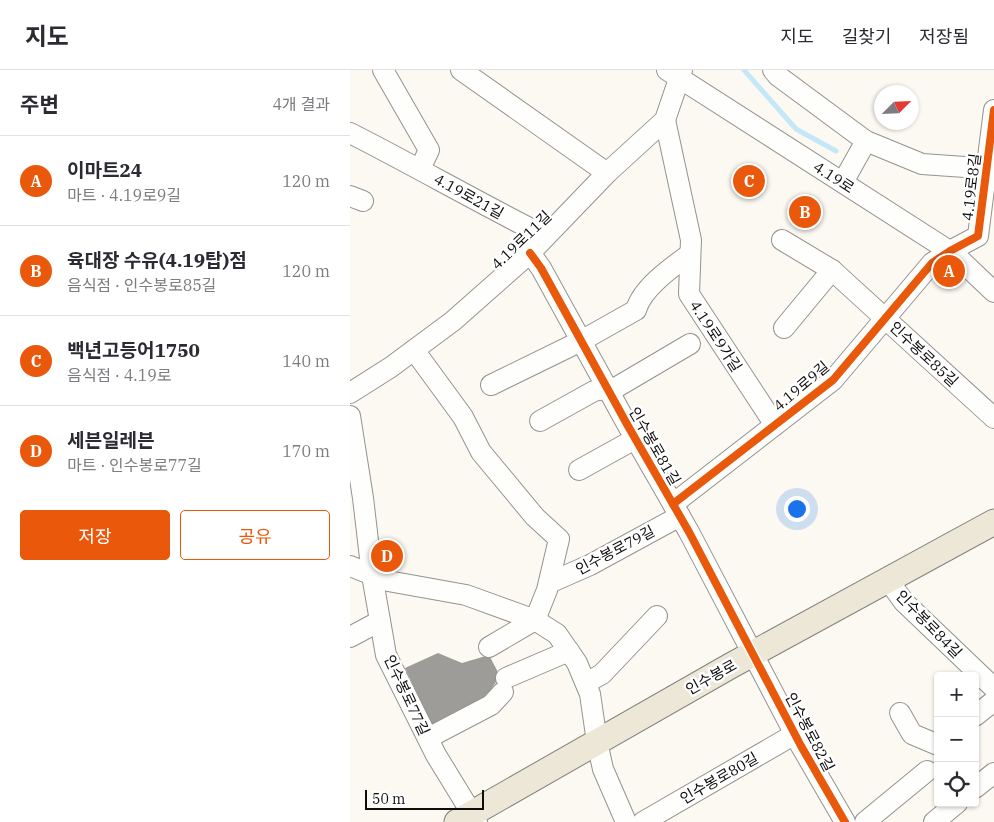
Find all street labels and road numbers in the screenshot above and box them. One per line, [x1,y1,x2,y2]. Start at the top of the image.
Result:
street label: 4.19로8길 [957,152,985,222]
street label: 4.19로 [810,157,858,197]
street label: 4.19로21길 [431,169,507,223]
street label: 4.19로11길 [487,207,555,273]
street label: 4.19로9가길 [686,297,746,375]
street label: 인수봉로85길 [886,317,962,391]
street label: 4.19로9길 [769,357,833,415]
street label: 인수봉로81길 [625,404,685,488]
street label: 인수봉로79길 [572,521,658,579]
street label: 인수봉로84길 [892,586,966,662]
street label: 인수봉로77길 [380,652,434,738]
street label: 인수봉로 [682,655,740,699]
street label: 인수봉로82길 [781,689,839,775]
street label: 인수봉로80길 [677,748,761,808]

